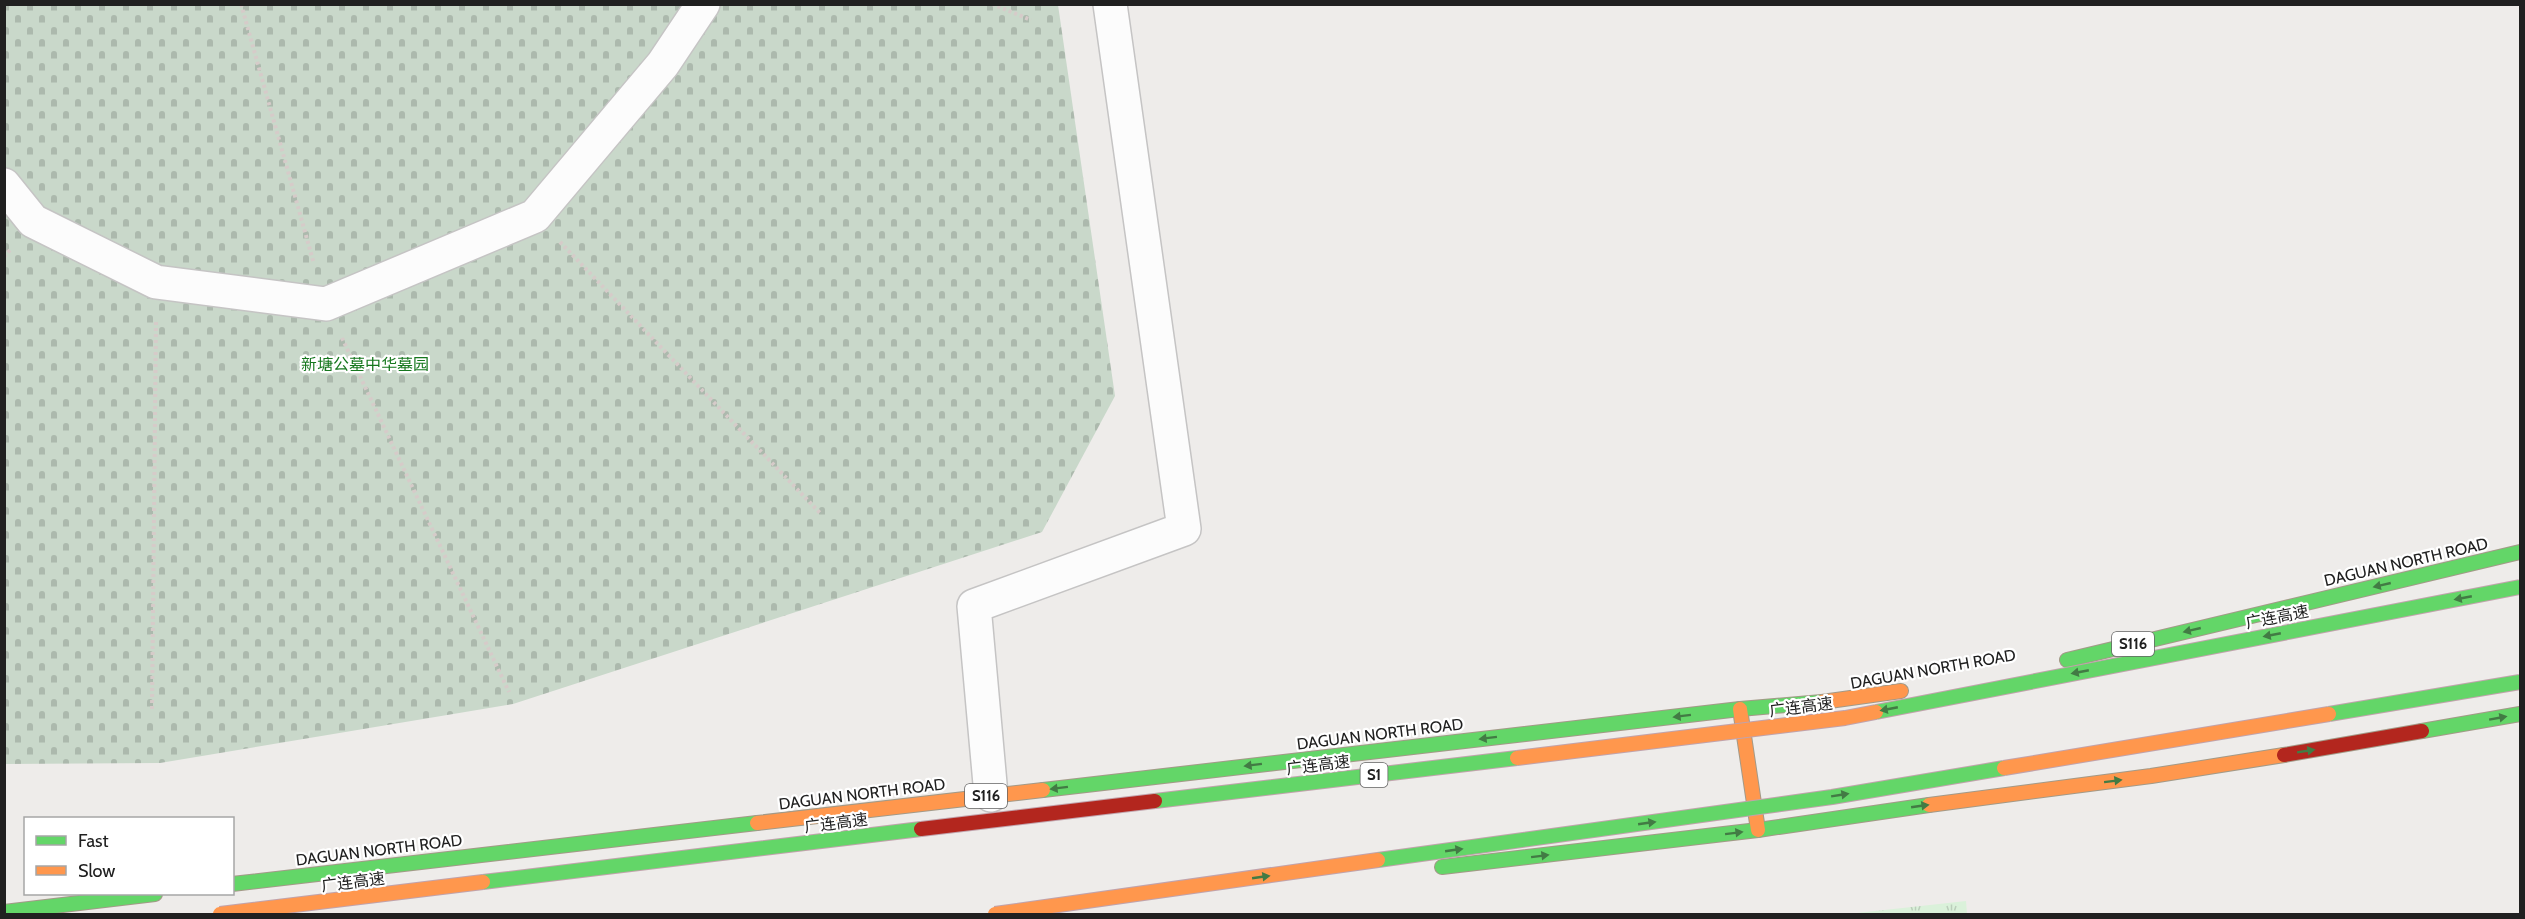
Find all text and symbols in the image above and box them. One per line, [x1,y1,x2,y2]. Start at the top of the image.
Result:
park label: 新塘公墓中华墓园 [301,355,429,374]
street label: DAGUAN NORTH ROAD [2322,534,2490,590]
one-way arrow [2373,580,2391,590]
one-way arrow [2453,594,2472,603]
street label: 广连高速 [2244,602,2310,632]
one-way arrow [2182,626,2201,635]
one-way arrow [2262,631,2281,640]
road number: S116 [2112,632,2154,656]
street label: DAGUAN NORTH ROAD [1849,645,2017,693]
one-way arrow [2070,668,2089,677]
street label: 广连高速 [1768,694,1834,720]
one-way arrow [1879,705,1898,714]
one-way arrow [1673,711,1692,721]
one-way arrow [2489,713,2508,722]
street label: DAGUAN NORTH ROAD [1296,714,1464,754]
one-way arrow [1479,733,1498,743]
one-way arrow [2297,747,2316,756]
street label: 广连高速 [1285,752,1351,778]
one-way arrow [1243,760,1262,770]
road number: S1 [1360,763,1388,787]
street label: DAGUAN NORTH ROAD [778,774,946,814]
one-way arrow [2104,776,2123,786]
one-way arrow [1050,783,1069,792]
road number: S116 [965,784,1007,808]
one-way arrow [1831,791,1850,800]
one-way arrow [1911,801,1930,810]
street label: 广连高速 [803,810,869,836]
legend [24,817,234,895]
one-way arrow [1638,818,1657,827]
one-way arrow [1724,828,1743,837]
text: Fast [78,830,109,852]
street label: DAGUAN NORTH ROAD [295,830,463,870]
one-way arrow [1445,845,1464,854]
one-way arrow [1531,851,1550,860]
text: Slow [78,860,115,882]
street label: 广连高速 [320,869,386,895]
one-way arrow [1252,873,1271,882]

